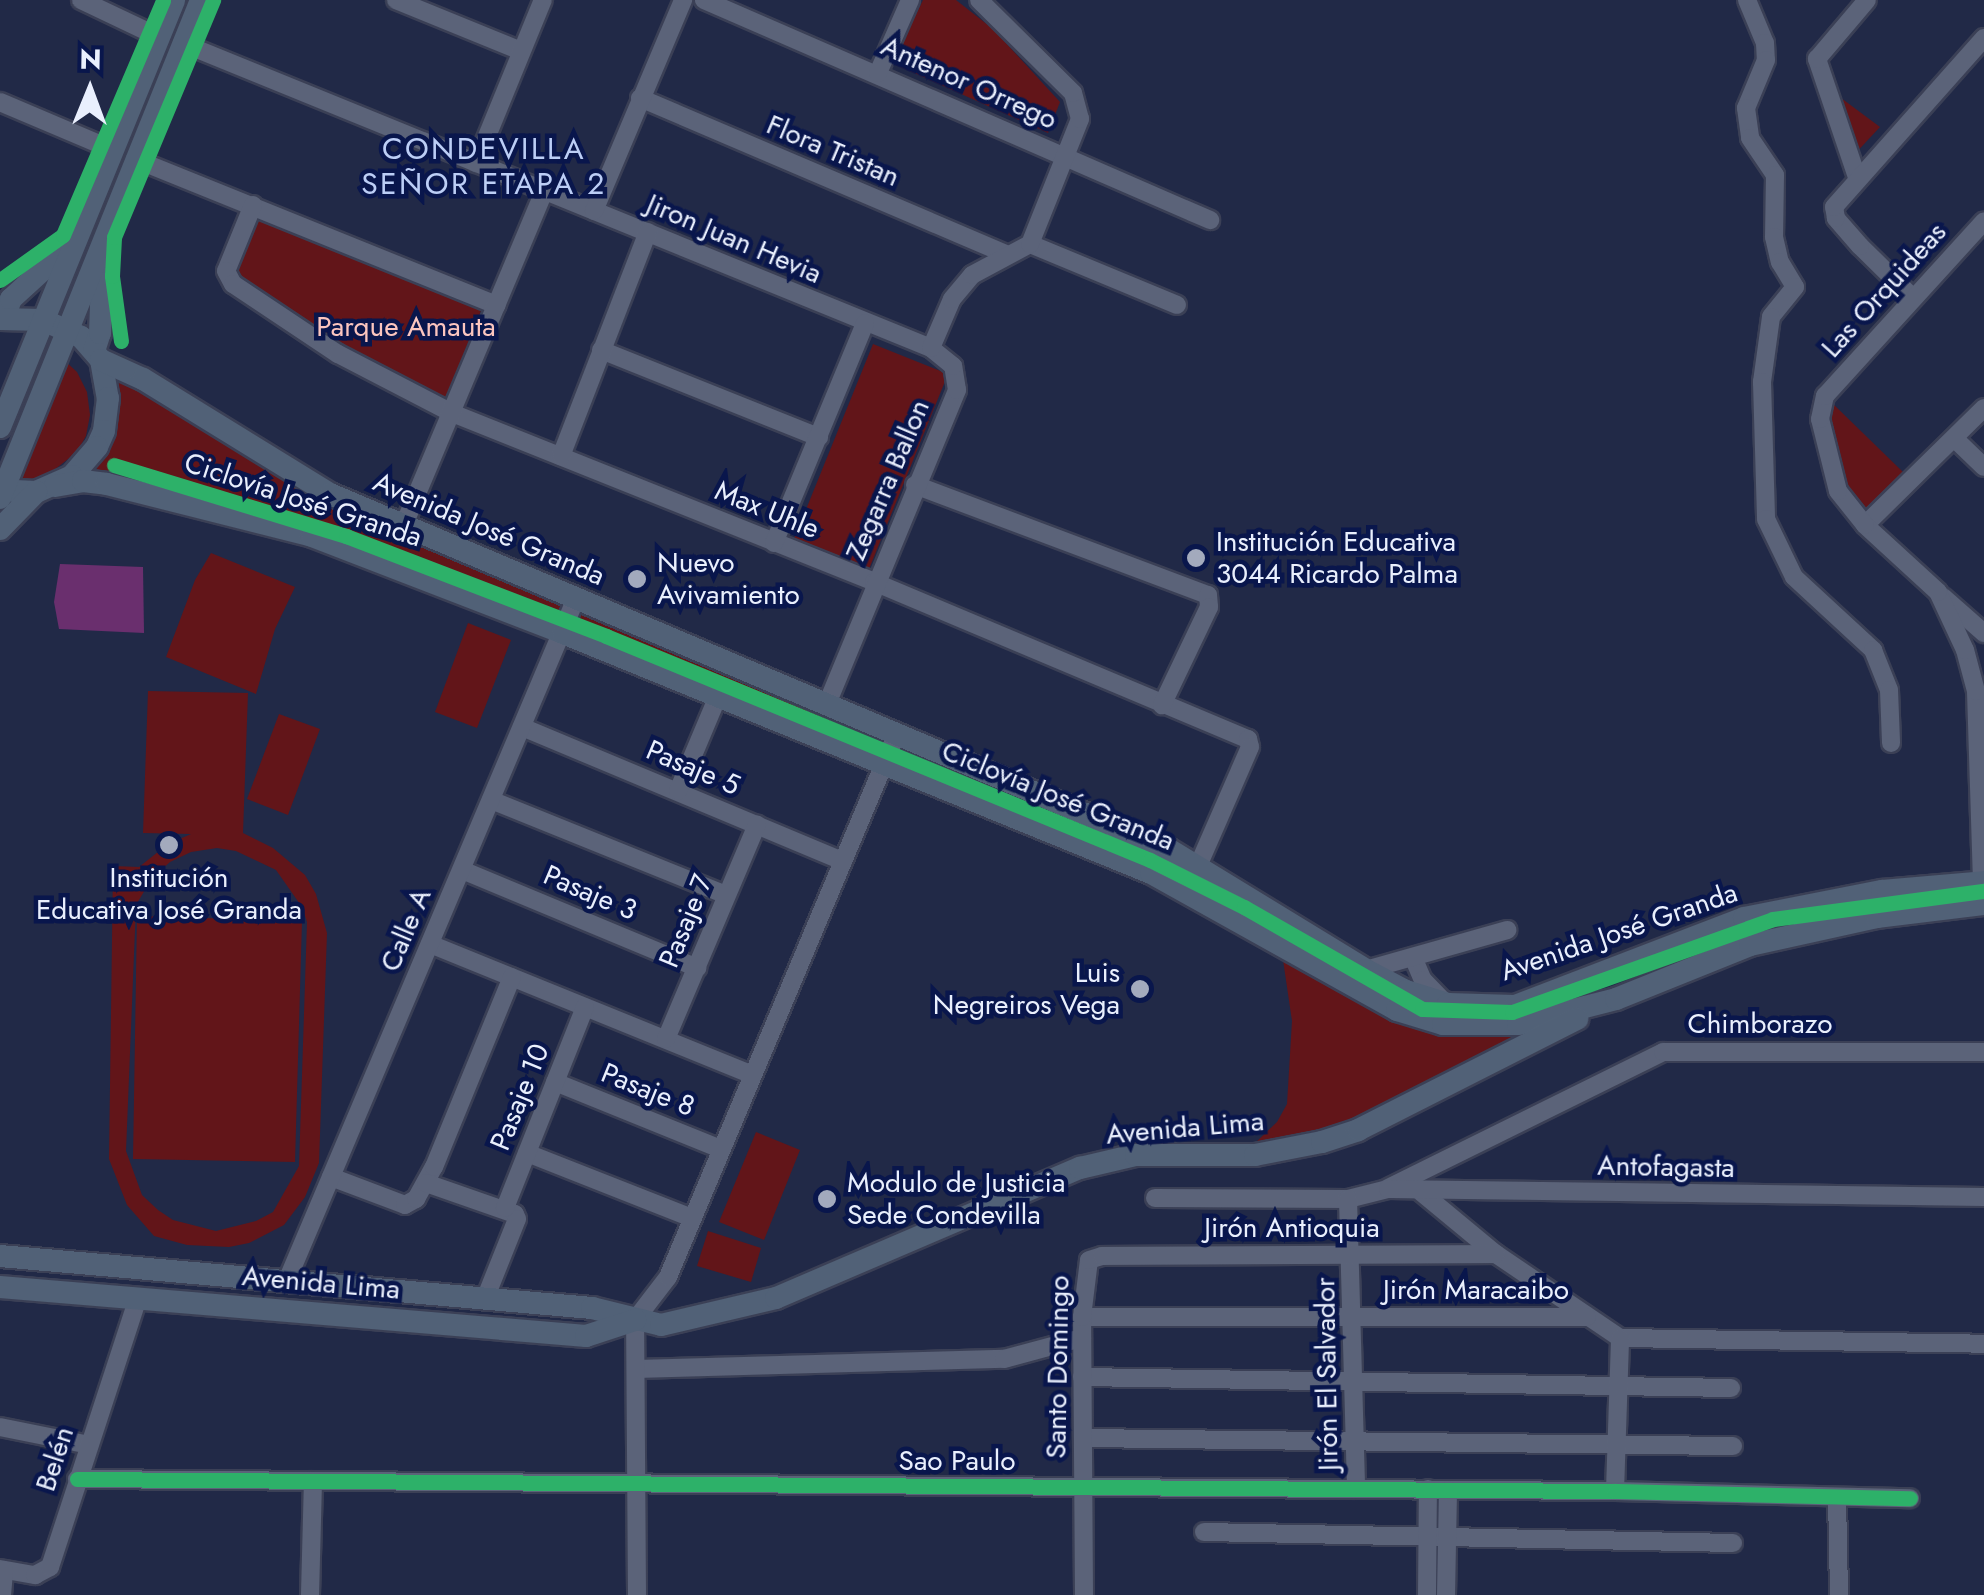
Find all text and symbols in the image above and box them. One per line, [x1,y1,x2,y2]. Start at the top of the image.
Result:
street label: Antenor Orrego [876,29,1062,137]
text: N [79,39,102,80]
north arrow [40,40,140,140]
street label: Flora Tristan [762,108,904,194]
district label: CONDEVILLA SEÑOR ETAPA 2 [361,131,607,202]
street label: Jiron Juan Hevia [642,187,826,291]
street label: Las Orquideas [1815,216,1953,364]
park label: Parque Amauta [316,310,496,344]
street label: Zegarra Ballon [839,395,937,565]
street label: Ciclovía José Granda [180,446,426,554]
street label: Avenida José Granda [368,465,610,593]
street label: Max Uhle [710,474,824,546]
place label: Institución Educativa 3044 Ricardo Palma [1216,525,1458,591]
place label: Nuevo Avivamiento [657,546,800,612]
marker: Institución Educativa 3044 Ricardo Palma [1185,547,1207,569]
marker: Nuevo Avivamiento [626,568,648,590]
street label: Pasaje 5 [641,733,745,803]
street label: Ciclovía José Granda [937,734,1179,858]
marker: Institución Educativa José Granda [158,834,180,856]
street label: Pasaje 3 [538,858,642,928]
place label: Institución Educativa José Granda [36,861,302,927]
street label: Pasaje 7 [652,870,720,972]
street label: Avenida José Granda [1496,876,1742,988]
street label: Calle A [374,883,438,977]
place label: Luis Negreiros Vega [933,956,1120,1022]
marker: Luis Negreiros Vega [1129,978,1151,1000]
street label: Chimborazo [1687,1007,1833,1041]
street label: Pasaje 10 [483,1039,557,1155]
street label: Pasaje 8 [596,1056,700,1124]
street label: Avenida Lima [1105,1104,1265,1152]
street label: Antofagasta [1597,1149,1735,1185]
place label: Modulo de Justicia Sede Condevilla [847,1166,1065,1232]
marker: Modulo de Justicia Sede Condevilla [816,1188,838,1210]
street label: Jirón Antioquia [1204,1211,1380,1245]
street label: Avenida Lima [241,1259,401,1307]
street label: Jirón Maracaibo [1383,1273,1569,1307]
street label: Santo Domingo [1040,1275,1076,1459]
street label: Jirón El Salvador [1309,1277,1345,1471]
street label: Belén [29,1423,81,1495]
street label: Sao Paulo [899,1444,1015,1478]

